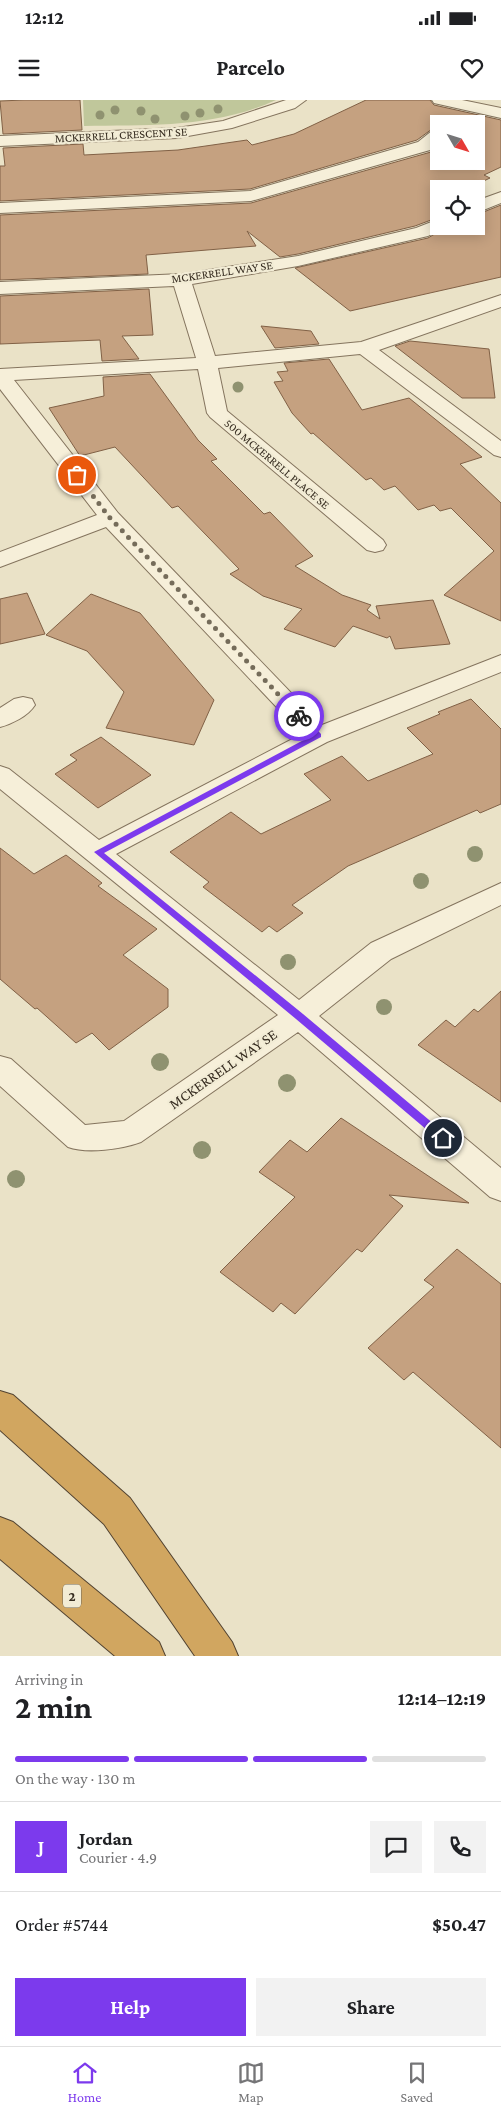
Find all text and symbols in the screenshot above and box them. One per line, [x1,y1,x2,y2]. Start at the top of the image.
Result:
text: 12:12 [25,7,64,28]
icon: menu [15,54,43,82]
icon: heart [458,54,486,82]
text: Parcelo [216,55,285,80]
north arrow [430,115,485,170]
map controls [430,115,485,235]
street label: MCKERRELL CRESCENT SE [54,125,188,145]
button: locate [430,180,485,235]
street label: MCKERRELL WAY SE [170,258,274,286]
street label: 500 MCKERRELL PLACE SE [222,416,333,512]
pin [56,454,98,496]
icon: bag [63,461,91,489]
courier [274,691,324,741]
icon: bike [285,702,313,730]
street label: MCKERRELL WAY SE [166,1026,280,1112]
pin [422,1117,464,1159]
icon: home [429,1124,457,1152]
road number: 2 [63,1584,81,1608]
text: Arriving in [15,1671,83,1688]
text: 12:14–12:19 [398,1688,486,1709]
text: 2 min [15,1689,92,1725]
text: On the way · 130 m [15,1770,135,1787]
button: chat [370,1821,422,1873]
button: phone [434,1821,486,1873]
text: Jordan [79,1828,133,1849]
text: J [38,1836,44,1857]
text: Courier · 4.9 [79,1849,157,1866]
text: Order #5744 [15,1914,108,1935]
text: $50.47 [432,1914,486,1935]
button: Help [15,1978,246,2036]
button: Share [256,1978,486,2036]
tab: Home [68,2059,101,2105]
tab: Map [237,2059,265,2105]
tab: Saved [400,2059,433,2105]

